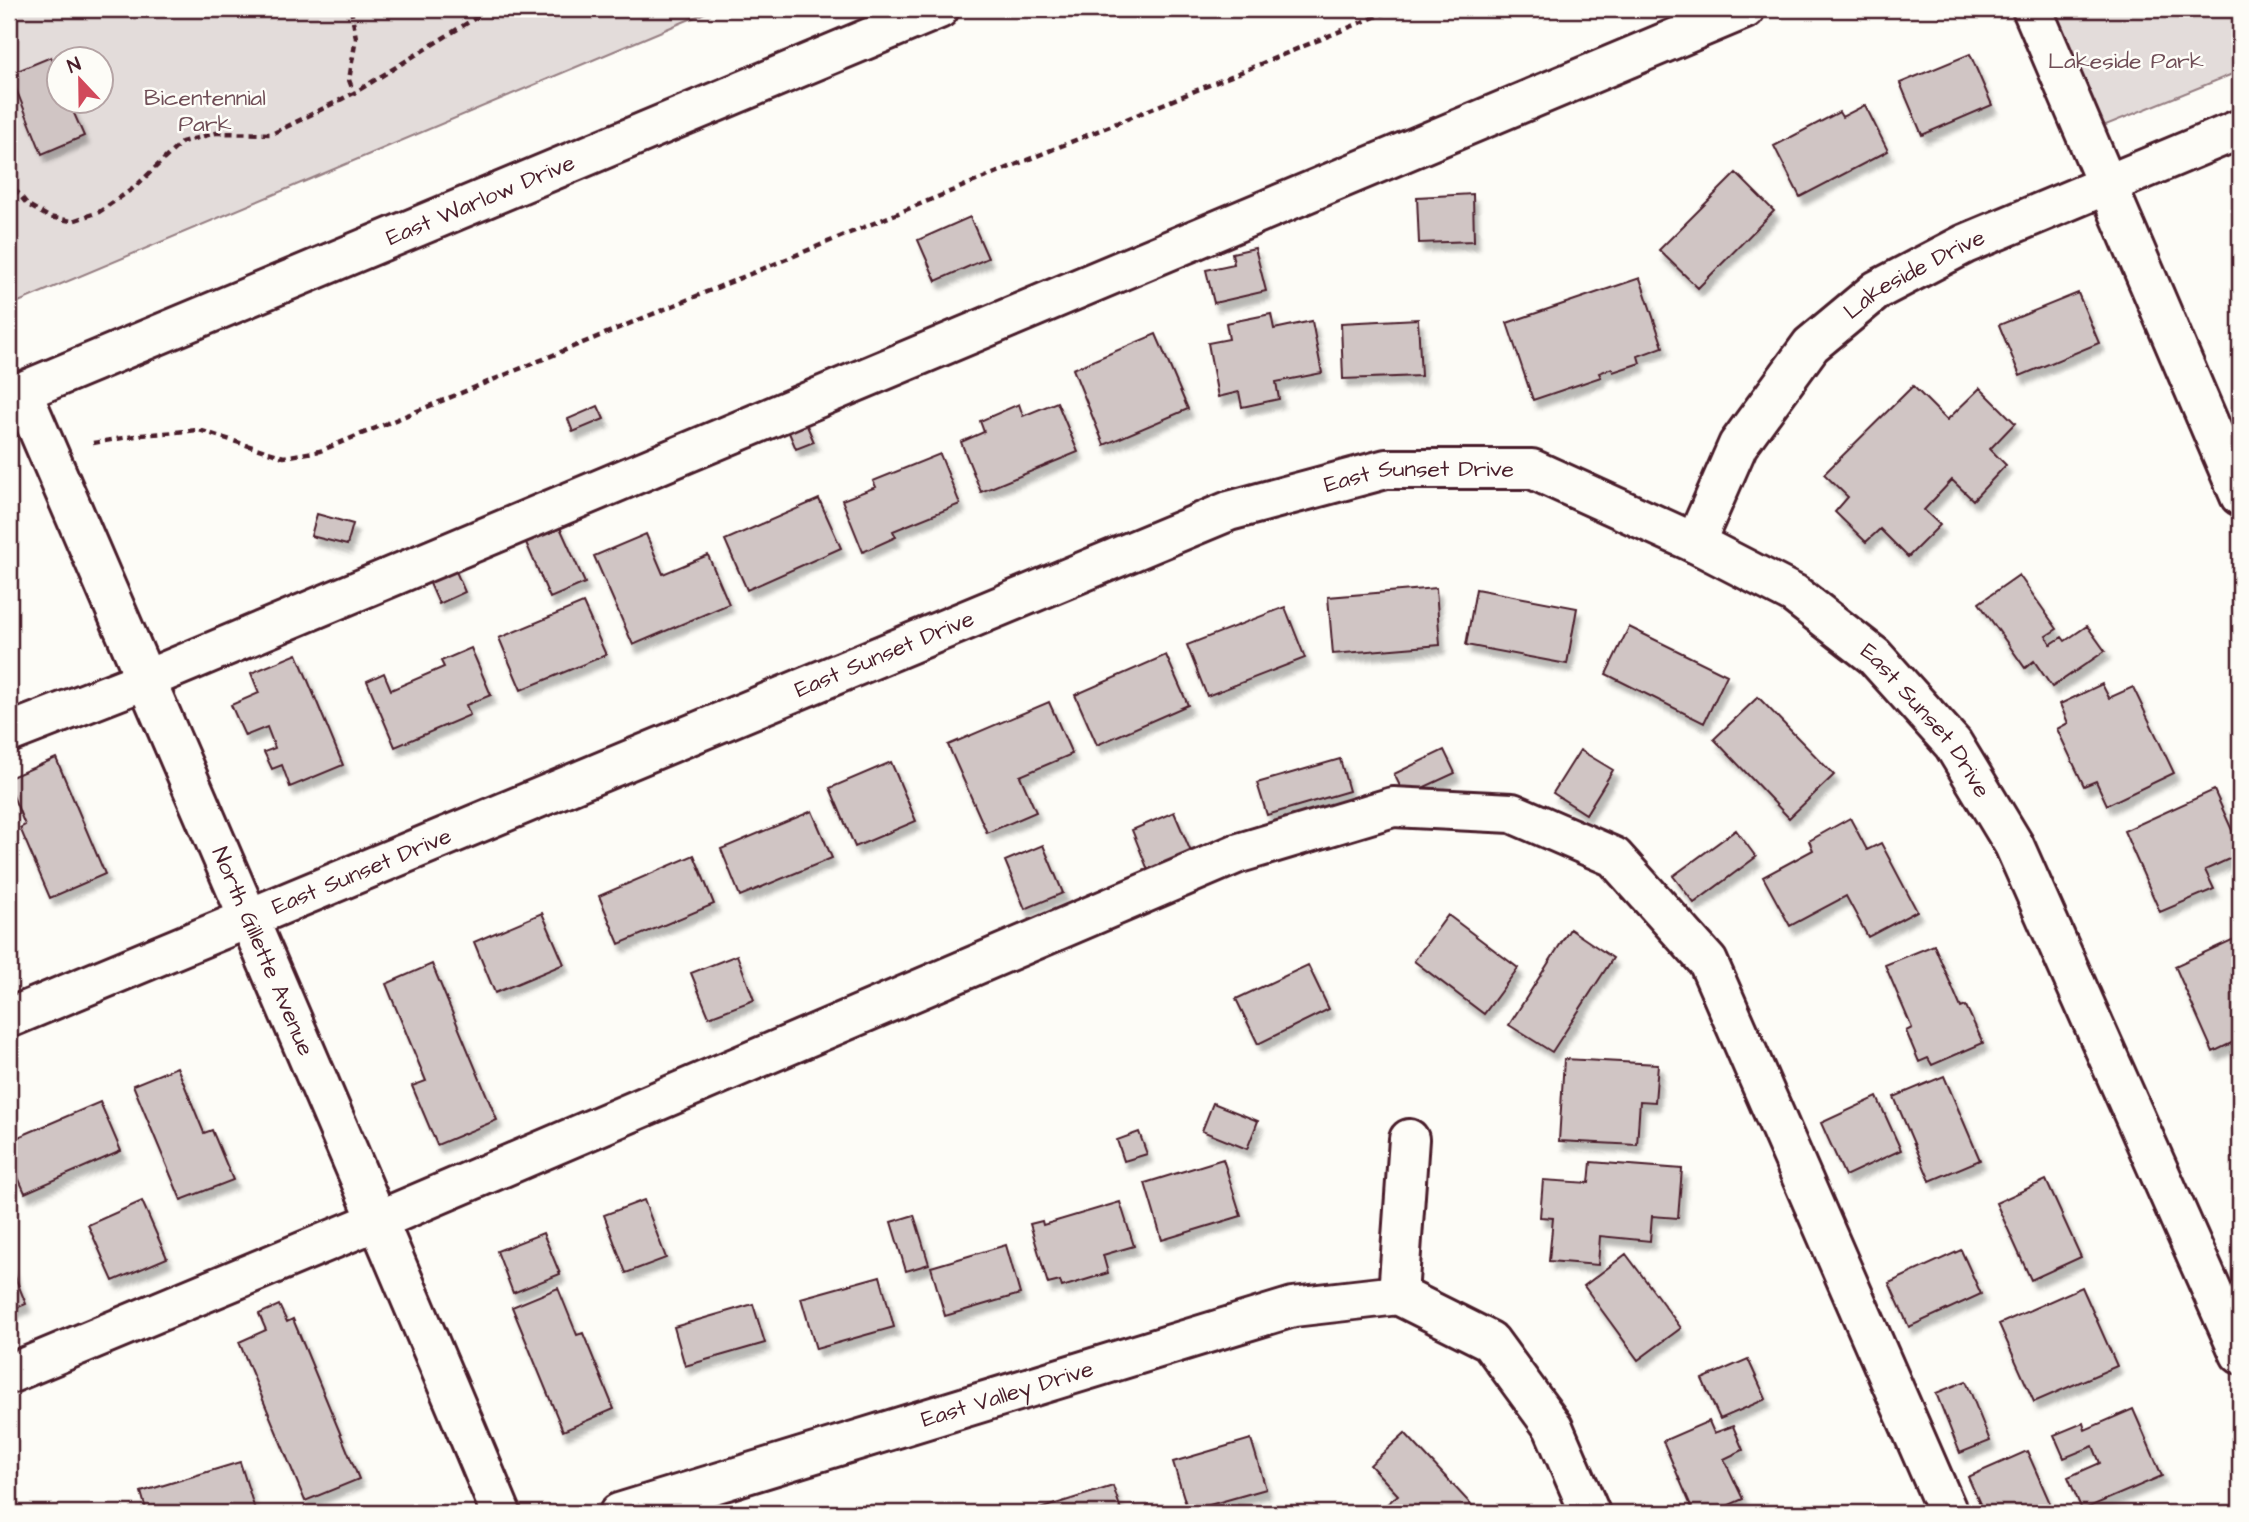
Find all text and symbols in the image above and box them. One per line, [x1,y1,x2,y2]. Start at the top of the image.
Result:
park label: Lakeside Park [2048,45,2204,77]
north arrow [46,46,116,116]
text: N [64,51,85,80]
park label: Bicentennial Park [144,82,266,140]
street label: East Warlow Drive [382,147,580,254]
street label: Lakeside Drive [1837,221,1990,327]
street label: East Sunset Drive [1321,452,1514,501]
street label: East Sunset Drive [790,603,979,706]
street label: East Sunset Drive [1854,635,1998,804]
street label: East Sunset Drive [267,820,456,923]
street label: North Gillette Avenue [204,842,322,1061]
street label: East Valley Drive [917,1353,1097,1436]

